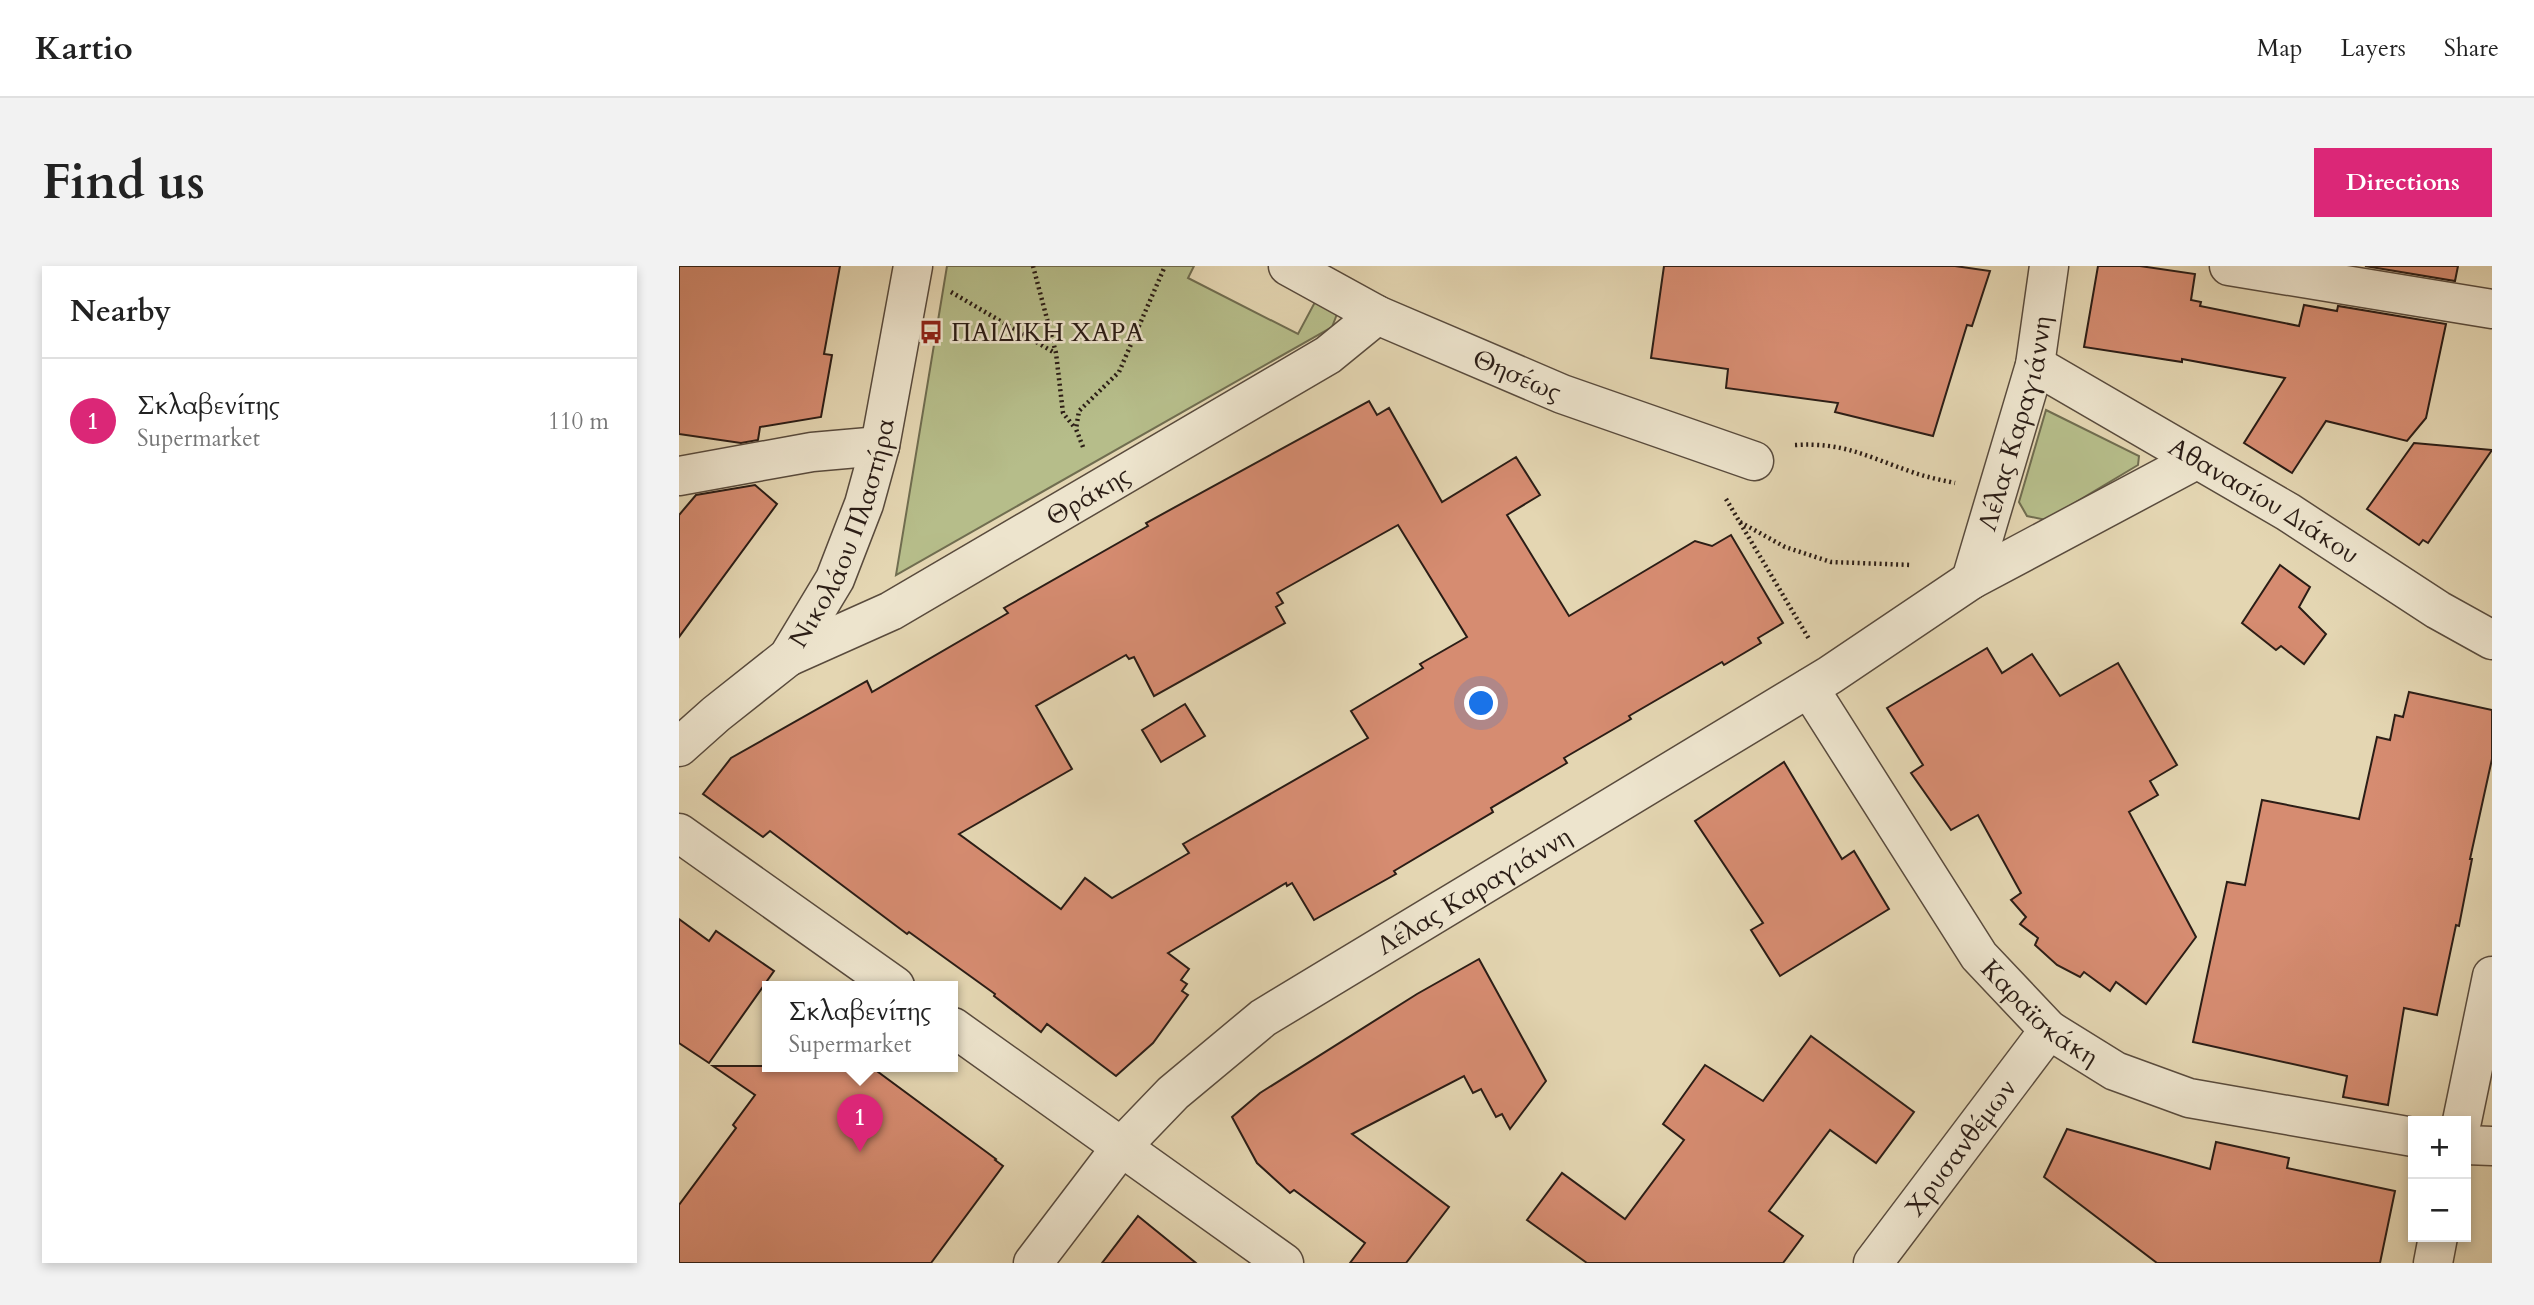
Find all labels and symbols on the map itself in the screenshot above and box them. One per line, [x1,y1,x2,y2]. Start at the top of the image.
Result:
street label: Λέλας Καραγιάννη [1970,314,2060,535]
place label: ΠΑΙΔΙΚΗ ΧΑΡΑ [951,315,1144,350]
bus stop icon: ΠΑΙΔΙΚΗ ΧΑΡΑ [917,318,945,346]
street label: Θησέως [1467,341,1567,410]
street label: Νικολάου Πλαστήρα [781,416,903,654]
street label: Αθανασίου Διάκου [2162,429,2366,572]
street label: Θράκης [1040,458,1137,534]
your location [1464,686,1498,720]
street label: Λέλας Καραγιάννη [1370,819,1578,963]
street label: Καραϊσκάκη [1973,952,2105,1074]
street label: Χρυσανθέμων [1898,1072,2024,1223]
pin: 1 [837,1094,883,1152]

